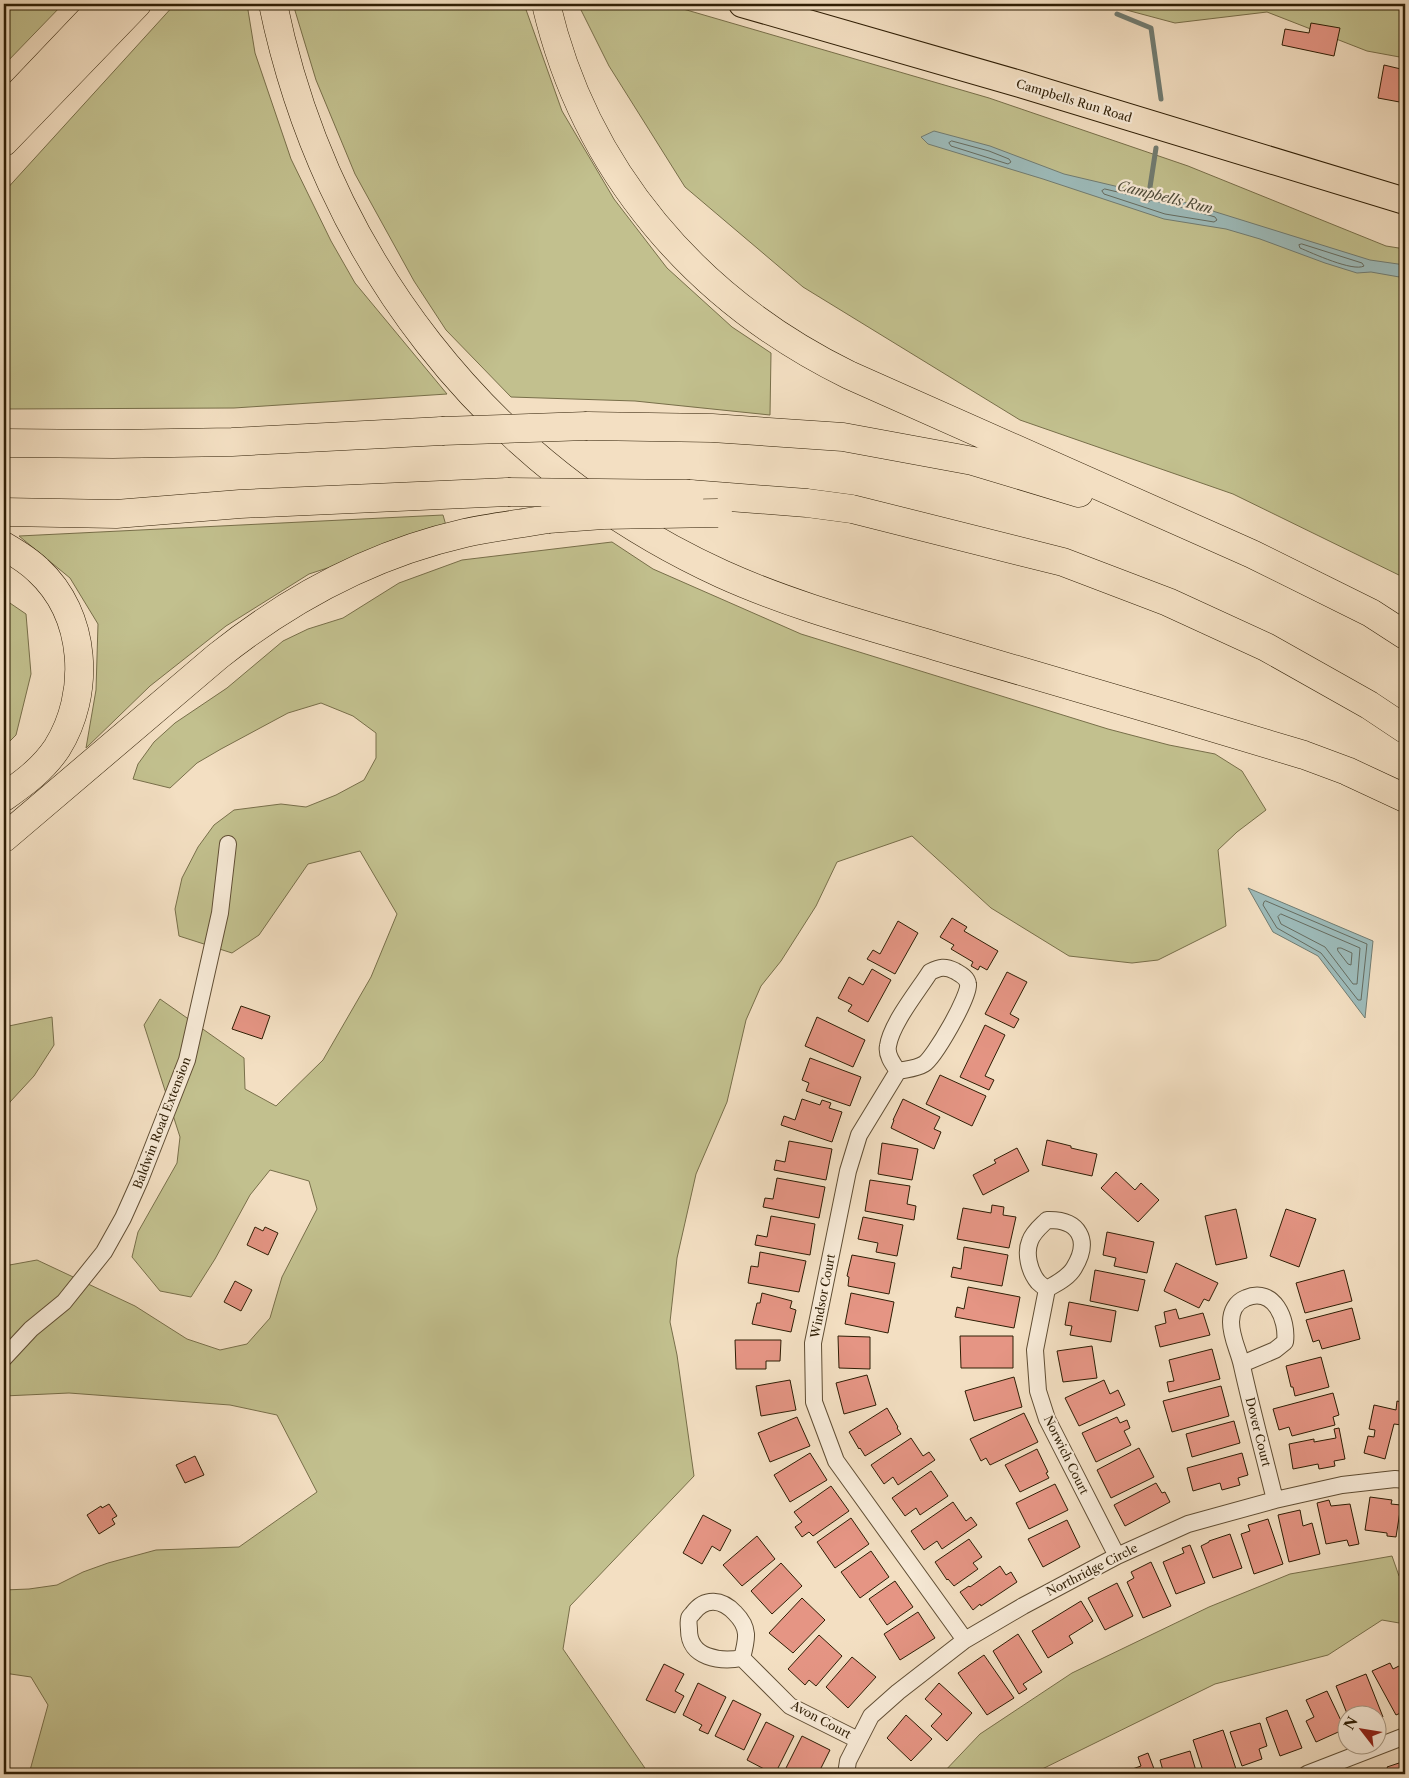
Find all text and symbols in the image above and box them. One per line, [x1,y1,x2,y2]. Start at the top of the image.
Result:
street label: Campbells Run Road [1014,76,1134,125]
water label: Campbells Run [1115,176,1215,218]
street label: Baldwin Road Extension [129,1054,194,1191]
street label: Windsor Court [807,1252,838,1340]
street label: Dover Court [1243,1396,1275,1469]
street label: Norwich Court [1041,1413,1092,1497]
street label: Northridge Circle [1044,1540,1140,1599]
street label: Avon Court [788,1697,854,1742]
north arrow [1336,1706,1386,1756]
text: N [1340,1713,1362,1733]

